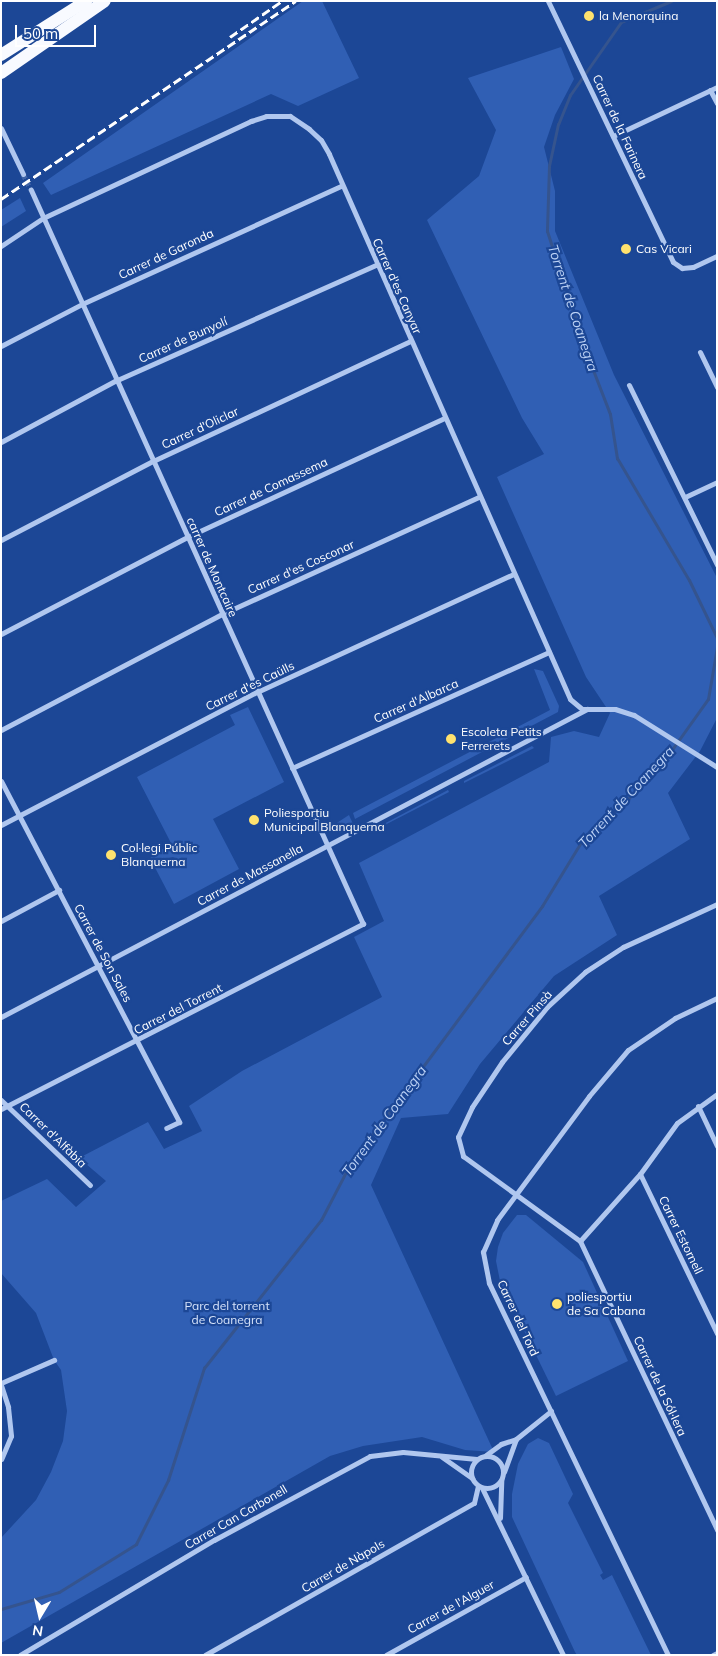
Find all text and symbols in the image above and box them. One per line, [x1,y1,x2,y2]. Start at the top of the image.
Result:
place label: la Menorquina [599,9,678,23]
marker: la Menorquina [583,10,595,22]
scale bar [18,15,99,47]
text: 50 m [23,24,58,43]
street label: Carrer de la Farinera [589,72,651,182]
street label: Carrer de Garonda [116,226,216,282]
street label: Carrer d'es Canyar [369,236,425,336]
water label: Torrent de Coanegra [545,242,601,374]
place label: Cas Vicari [636,242,692,256]
marker: Cas Vicari [620,243,632,255]
street label: Carrer de Bunyolí [136,314,230,366]
street label: Carrer d'Oliclar [159,404,241,452]
street label: Carrer de Comassema [212,454,330,520]
street label: carrer de Montcaire [184,515,240,619]
street label: Carrer d'es Cosconar [245,537,357,597]
street label: Carrer d'es Caülls [203,658,297,714]
street label: Carrer d'Albarca [371,676,461,726]
place label: Escoleta Petits Ferrerets [461,725,542,753]
marker: Escoleta Petits Ferrerets [445,733,457,745]
water label: Torrent de Coanegra [575,743,677,851]
place label: Poliesportiu Municipal Blanquerna [264,806,385,834]
marker: Poliesportiu Municipal Blanquerna [248,814,260,826]
place label: Col·legi Públic Blanquerna [121,841,197,869]
street label: Carrer de Massanella [195,841,305,909]
marker: Col·legi Públic Blanquerna [105,849,117,861]
street label: Carrer de Son Sales [71,901,135,1005]
street label: Carrer del Torrent [131,981,225,1037]
street label: Carrer Pinsà [499,987,555,1049]
water label: Torrent de Coanegra [338,1062,430,1180]
street label: Carrer d'Alfàbia [16,1099,90,1171]
street label: Carrer Estornell [656,1193,706,1277]
street label: Carrer del Tord [494,1278,542,1358]
place label: poliesportiu de Sa Cabana [567,1290,646,1318]
marker: poliesportiu de Sa Cabana [551,1298,563,1310]
park label: Parc del torrent de Coanegra [184,1299,270,1327]
street label: Carrer de la Sól·lera [630,1334,690,1438]
street label: Carrer Can Carbonell [182,1482,290,1552]
street label: Carrer de Nàpols [299,1536,387,1596]
street label: Carrer de l'Alguer [405,1577,497,1637]
north arrow [15,1591,65,1641]
text: N [31,1621,44,1641]

